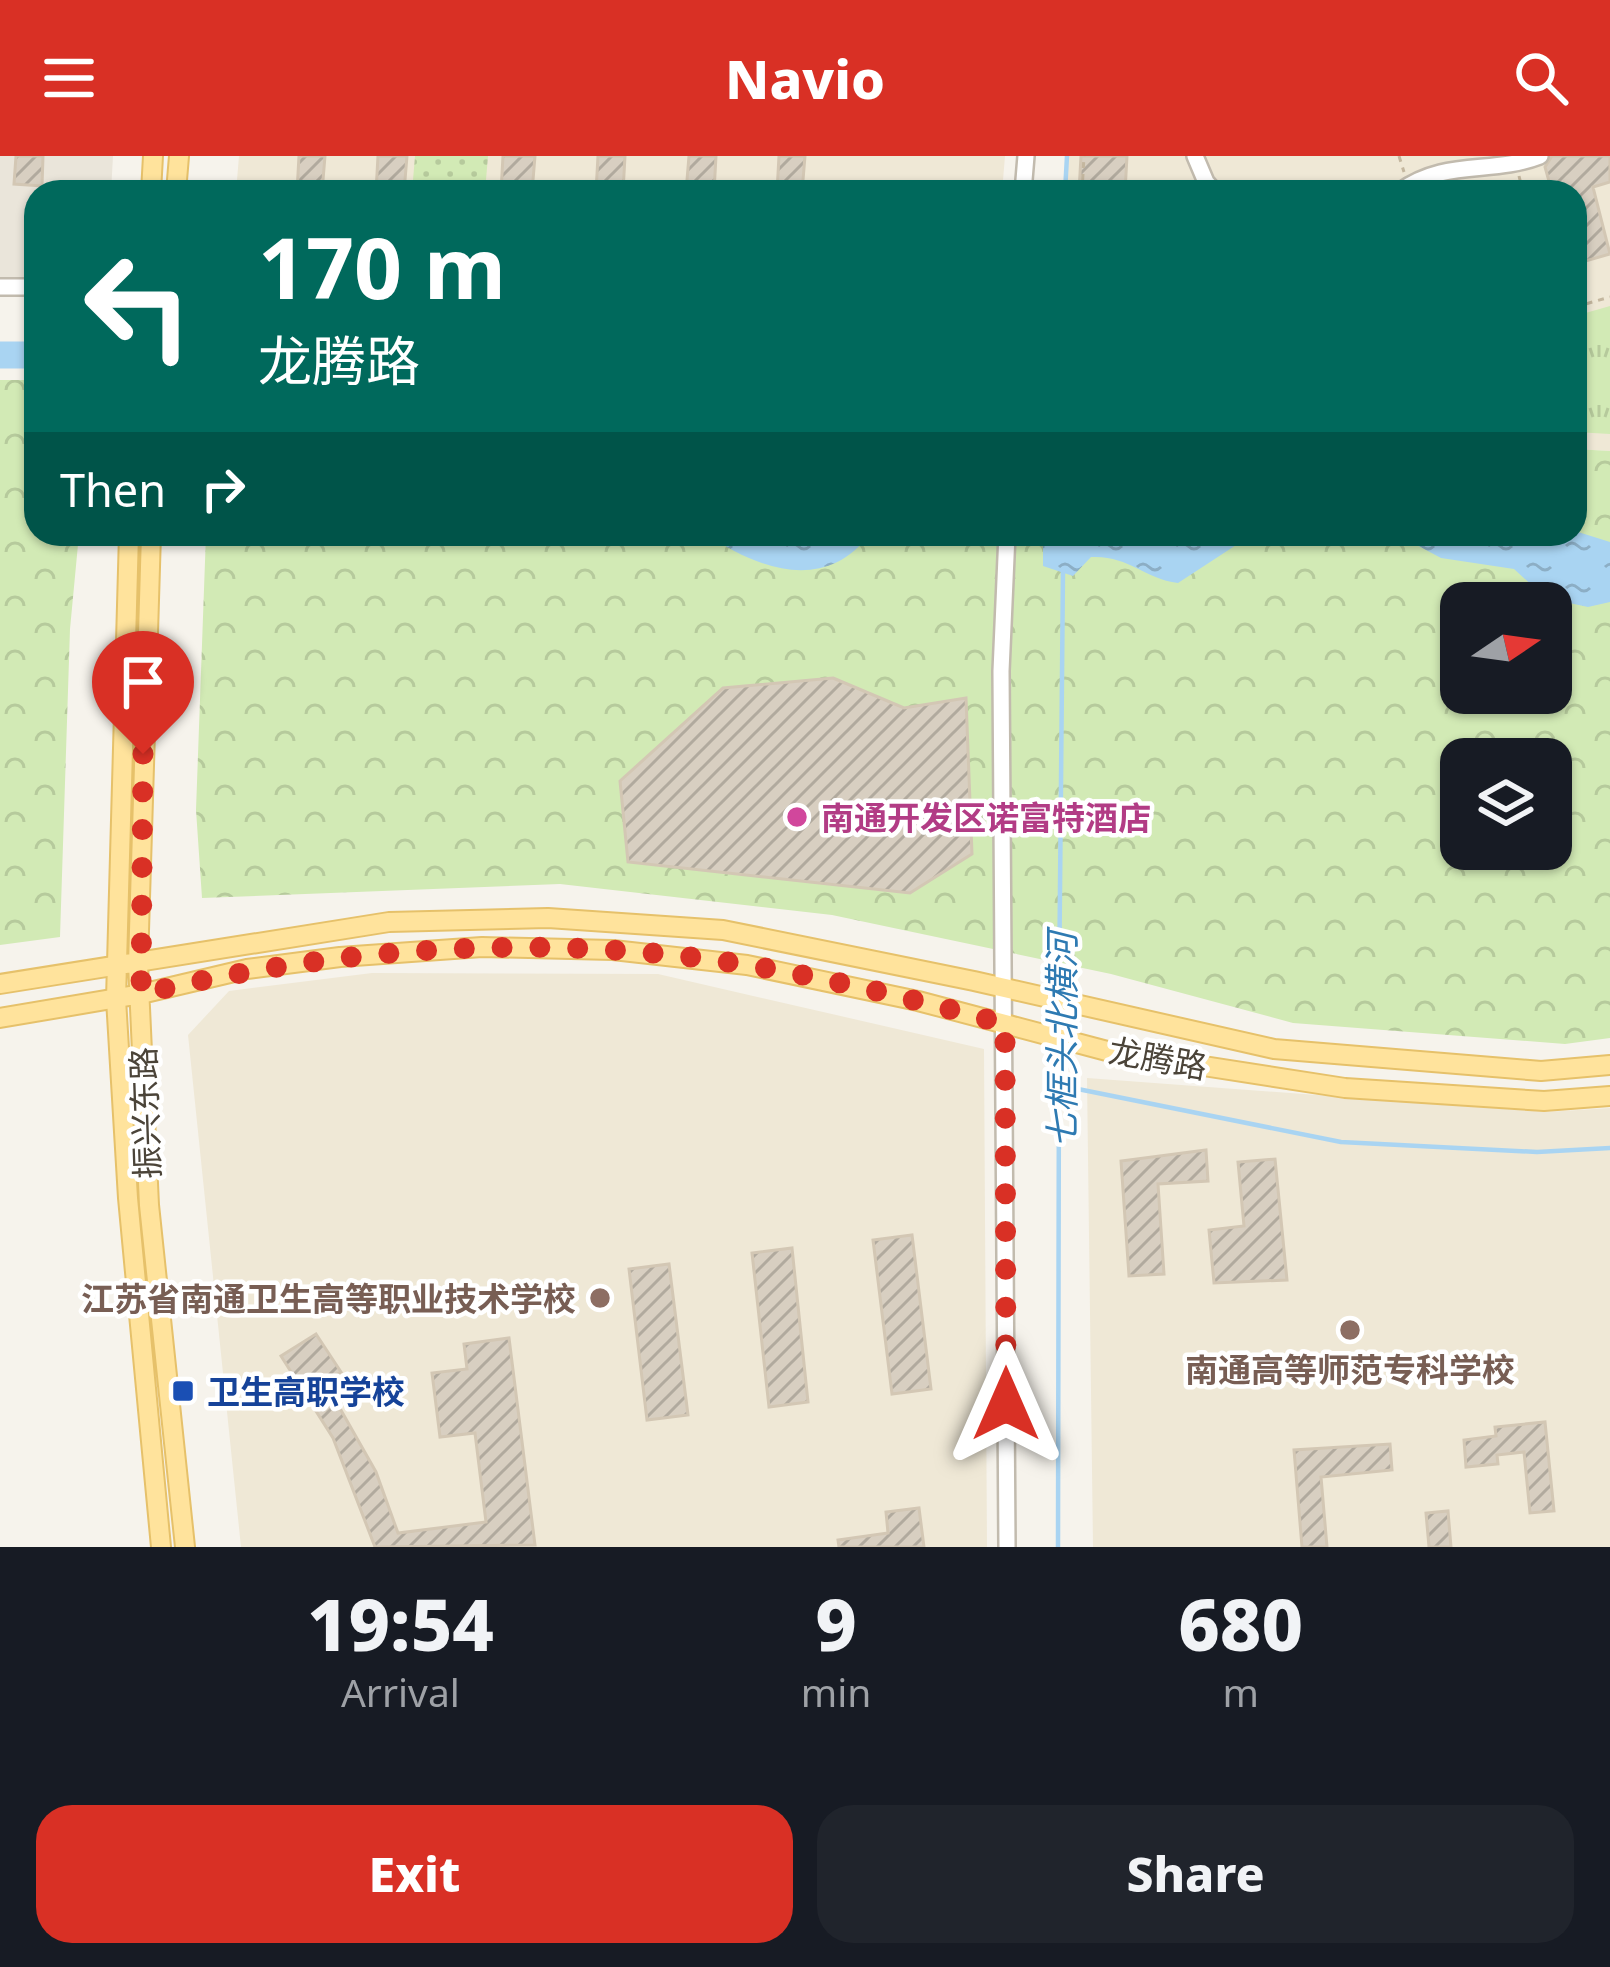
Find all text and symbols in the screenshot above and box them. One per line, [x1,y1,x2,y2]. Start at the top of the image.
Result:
text: Navio [725,41,885,115]
icon: menu [36,45,102,111]
icon: search [1508,45,1574,111]
text: 170 m [258,209,506,324]
icon: left [60,228,216,384]
text: 龙腾路 [258,323,420,397]
icon: right [190,456,256,522]
text: Then [60,459,166,520]
north arrow [1440,582,1572,714]
map controls [1440,582,1572,870]
pin [92,631,194,754]
icon: arrive [110,649,176,715]
button: layers [1440,738,1572,870]
place label: 南通开发区诺富特酒店 [821,795,1151,840]
marker: 南通开发区诺富特酒店 [784,804,810,830]
water label: 七框头北横河 [1037,926,1086,1148]
street label: 龙腾路 [1105,1027,1211,1089]
street label: 振兴东路 [120,1046,170,1180]
place label: 江苏省南通卫生高等职业技术学校 [81,1276,576,1321]
marker: 江苏省南通卫生高等职业技术学校 [587,1285,613,1311]
marker: 南通高等师范专科学校 [1337,1317,1363,1343]
position arrow [943,1341,1069,1467]
place label: 南通高等师范专科学校 [1185,1347,1515,1392]
place label: 卫生高职学校 [207,1369,405,1414]
marker: 卫生高职学校 [170,1378,196,1404]
text: 19:54 [307,1574,494,1672]
text: 9 [815,1574,857,1672]
text: 680 [1178,1574,1303,1672]
text: Arrival [341,1665,460,1718]
text: min [801,1665,871,1718]
text: m [1222,1665,1259,1718]
button: Exit [36,1805,793,1943]
button: Share [817,1805,1574,1943]

